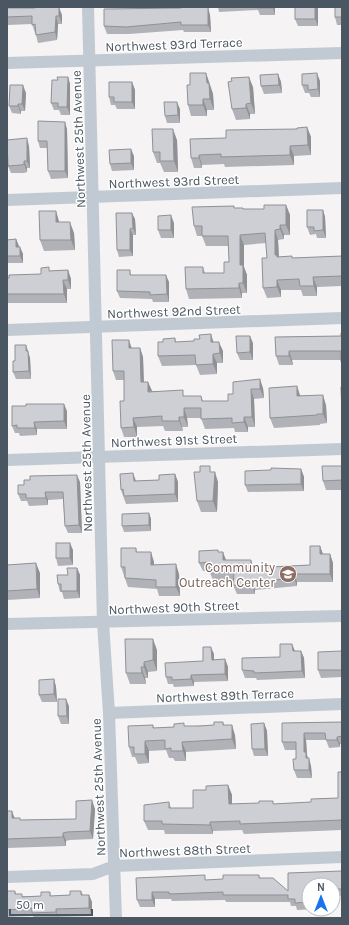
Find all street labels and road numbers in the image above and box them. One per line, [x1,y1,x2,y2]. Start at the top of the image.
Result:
street label: Northwest 93rd Terrace [105,35,243,54]
street label: Northwest 25th Avenue [69,70,88,208]
street label: Northwest 93rd Street [108,172,240,191]
street label: Northwest 92nd Street [107,302,241,321]
street label: Northwest 25th Avenue [78,394,95,532]
street label: Northwest 91st Street [110,431,238,450]
street label: Northwest 90th Street [108,598,240,617]
street label: Northwest 89th Terrace [156,686,294,705]
street label: Northwest 25th Avenue [89,718,108,856]
street label: Northwest 88th Street [119,841,251,860]

